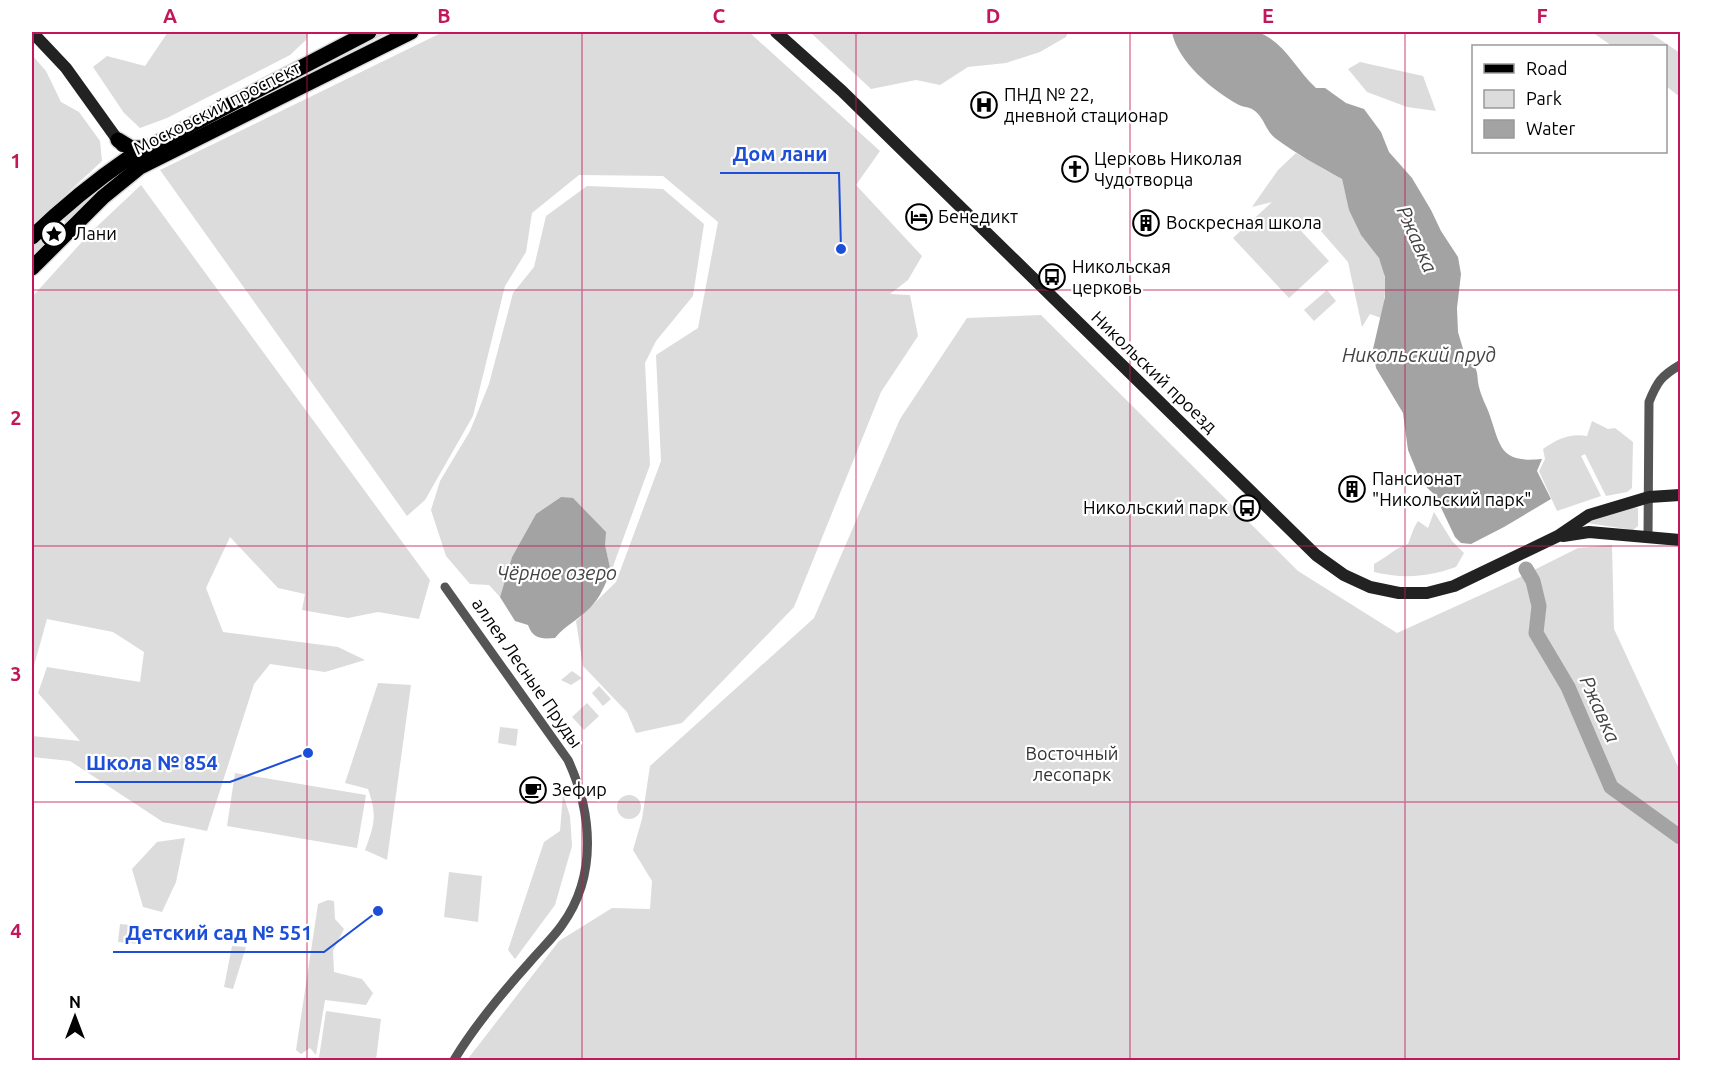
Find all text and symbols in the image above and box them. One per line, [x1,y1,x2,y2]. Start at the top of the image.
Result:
text: A [163,4,177,27]
text: B [437,4,451,27]
text: C [713,4,726,27]
text: D [986,4,1000,27]
text: E [1262,4,1274,27]
text: F [1536,4,1548,27]
legend [1472,45,1667,153]
street label: Московский проспект [130,56,303,158]
text: Road [1526,58,1568,78]
place label: ПНД № 22, дневной стационар [1004,84,1169,125]
text: Park [1526,88,1562,108]
hospital icon: ПНД № 22, дневной стационар [969,90,999,120]
text: Water [1526,118,1576,138]
callout: Дом лани [720,135,839,173]
text: Дом лани [733,142,827,165]
place label: Церковь Николая Чудотворца [1094,148,1242,189]
text: 1 [10,149,22,172]
church icon: Церковь Николая Чудотворца [1060,154,1090,184]
hotel icon: Бенедикт [904,202,934,232]
water label: Ржавка [1393,202,1442,276]
place label: Бенедикт [938,206,1018,226]
building icon: Воскресная школа [1131,208,1161,238]
place label: Воскресная школа [1166,212,1322,232]
place icon: Лани [39,219,69,249]
place label: Лани [74,223,117,243]
place label: Никольская церковь [1072,256,1171,297]
bus stop icon: Никольская церковь [1037,262,1067,292]
street label: Никольский проезд [1088,306,1222,436]
water label: Никольский пруд [1342,343,1496,366]
text: 2 [10,406,22,429]
place label: Пансионат "Никольский парк" [1372,468,1531,509]
building icon: Пансионат "Никольский парк" [1337,474,1367,504]
bus stop icon: Никольский парк [1232,493,1262,523]
place label: Никольский парк [1083,497,1228,517]
water label: Чёрное озеро [497,561,617,584]
street label: аллея Лесные Пруды [469,594,587,751]
text: 3 [10,662,22,685]
water label: Ржавка [1576,672,1625,746]
park label: Восточный лесопарк [1025,743,1119,784]
callout: Школа № 854 [75,744,230,782]
text: Школа № 854 [86,751,218,774]
cafe icon: Зефир [518,775,548,805]
place label: Зефир [552,779,607,799]
callout: Детский сад № 551 [113,914,324,952]
text: 4 [10,919,22,942]
text: Детский сад № 551 [125,921,313,944]
north arrow [45,987,105,1047]
text: N [69,993,81,1011]

